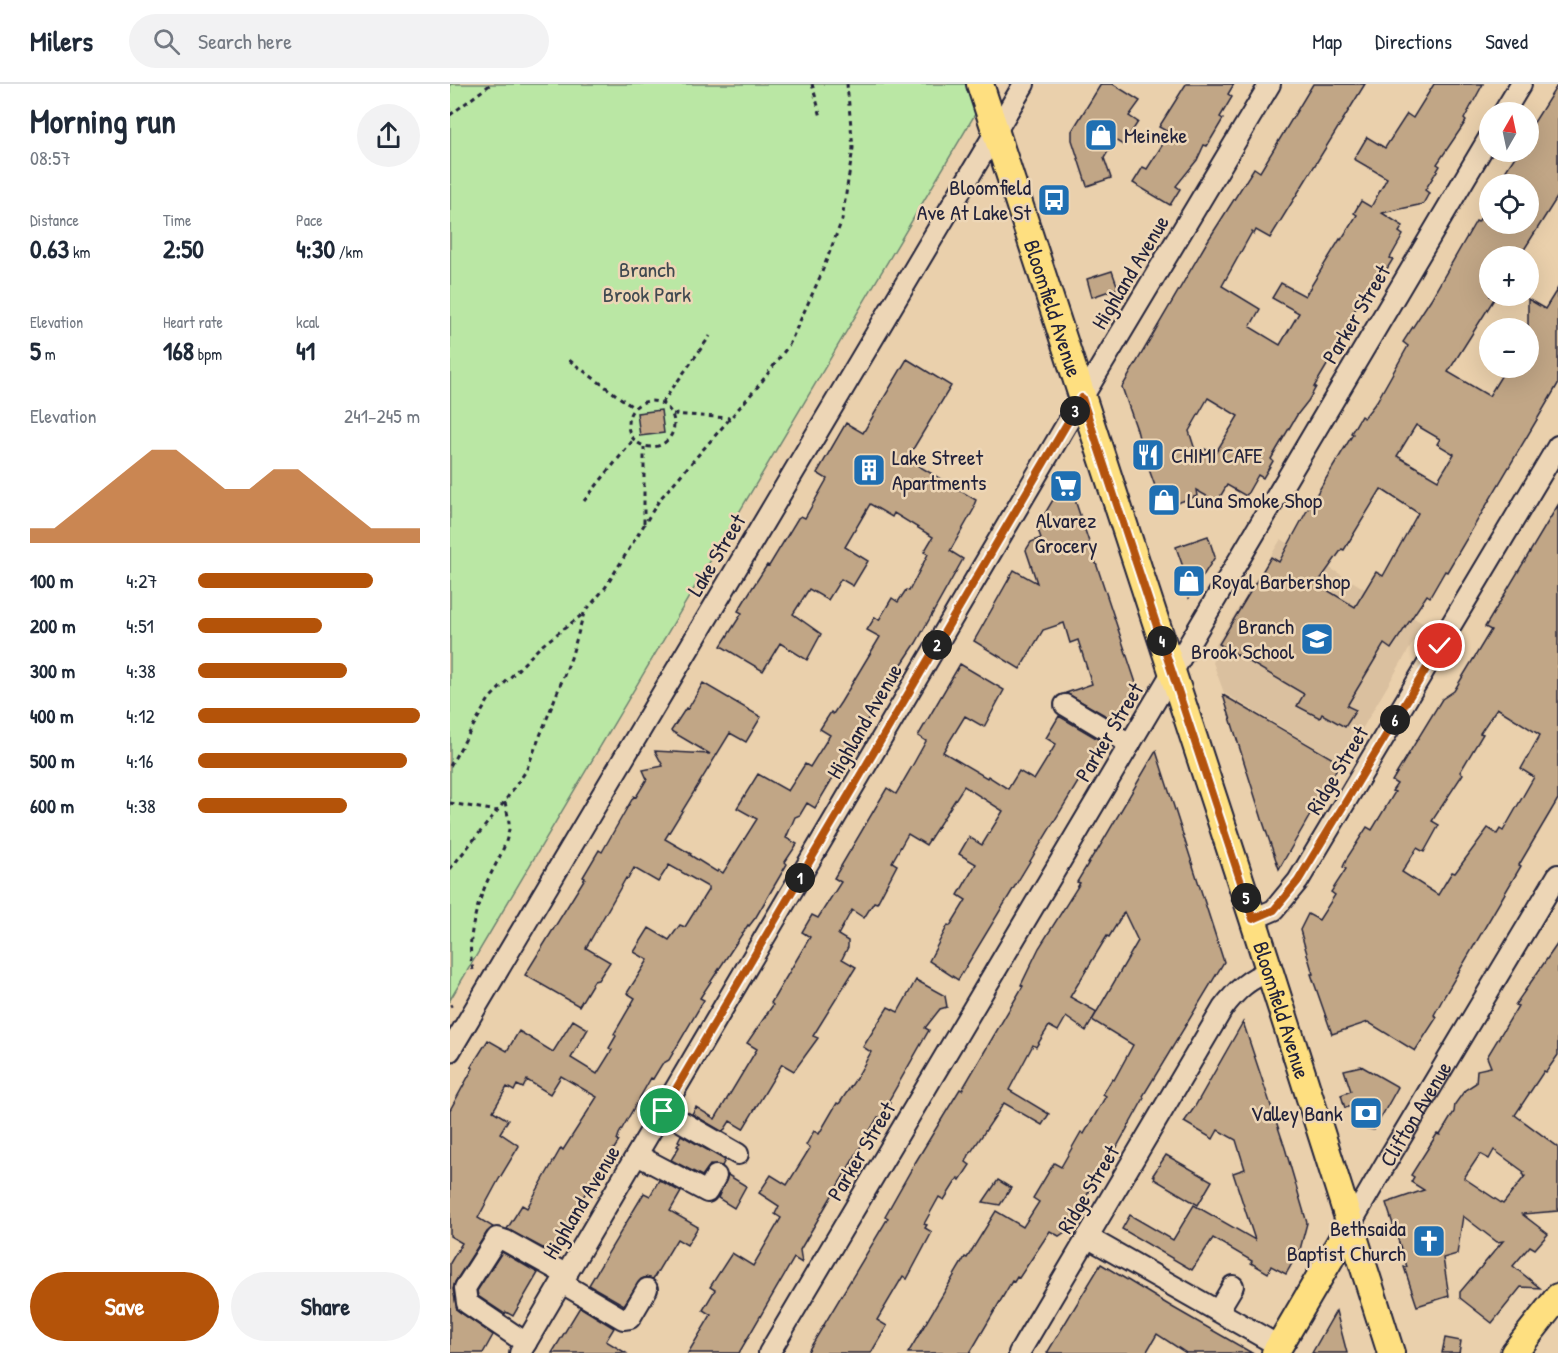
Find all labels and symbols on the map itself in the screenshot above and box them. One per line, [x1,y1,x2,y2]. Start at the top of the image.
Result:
north arrow [1479,102,1539,162]
shop icon: Meineke [1083,117,1119,153]
place label: Meineke [1124,120,1188,150]
place label: Bloomfield Ave At Lake St [917,172,1031,227]
bus stop icon: Bloomfield Ave At Lake St [1036,182,1072,218]
street label: Highland Avenue [1084,209,1176,335]
street label: Bloomfield Avenue [1017,236,1090,381]
park label: Branch Brook Park [603,254,691,309]
street label: Parker Street [1315,259,1397,369]
pin: 3 [1060,396,1090,426]
restaurant icon: CHIMI CAFE [1130,437,1166,473]
place label: CHIMI CAFE [1171,440,1263,470]
place label: Lake Street Apartments [892,442,987,497]
building icon: Lake Street Apartments [851,452,887,488]
supermarket icon: Alvarez Grocery [1048,468,1084,504]
shop icon: Luna Smoke Shop [1146,482,1182,518]
place label: Luna Smoke Shop [1187,485,1323,515]
place label: Alvarez Grocery [1035,505,1097,560]
street label: Lake Street [680,508,753,602]
shop icon: Royal Barbershop [1171,563,1207,599]
place label: Royal Barbershop [1212,566,1351,596]
place label: Branch Brook School [1191,611,1294,666]
pin [1414,620,1465,671]
school or university icon: Branch Brook School [1299,621,1335,657]
pin: 4 [1147,626,1177,656]
pin: 2 [922,630,952,660]
street label: Highland Avenue [819,658,909,784]
street label: Parker Street [1068,677,1150,787]
pin: 6 [1380,705,1410,735]
street label: Ridge Street [1299,720,1375,820]
pin: 1 [785,863,815,893]
pin: 5 [1231,883,1261,913]
street label: Bloomfield Avenue [1246,937,1318,1083]
street label: Clifton Avenue [1372,1055,1459,1172]
pin [637,1085,688,1136]
bank icon: Valley Bank [1348,1095,1384,1131]
street label: Parker Street [820,1096,902,1206]
place label: Valley Bank [1251,1098,1343,1128]
street label: Highland Avenue [535,1139,627,1265]
street label: Ridge Street [1050,1139,1126,1239]
place label: Bethsaida Baptist Church [1287,1213,1406,1268]
church icon: Bethsaida Baptist Church [1411,1223,1447,1259]

